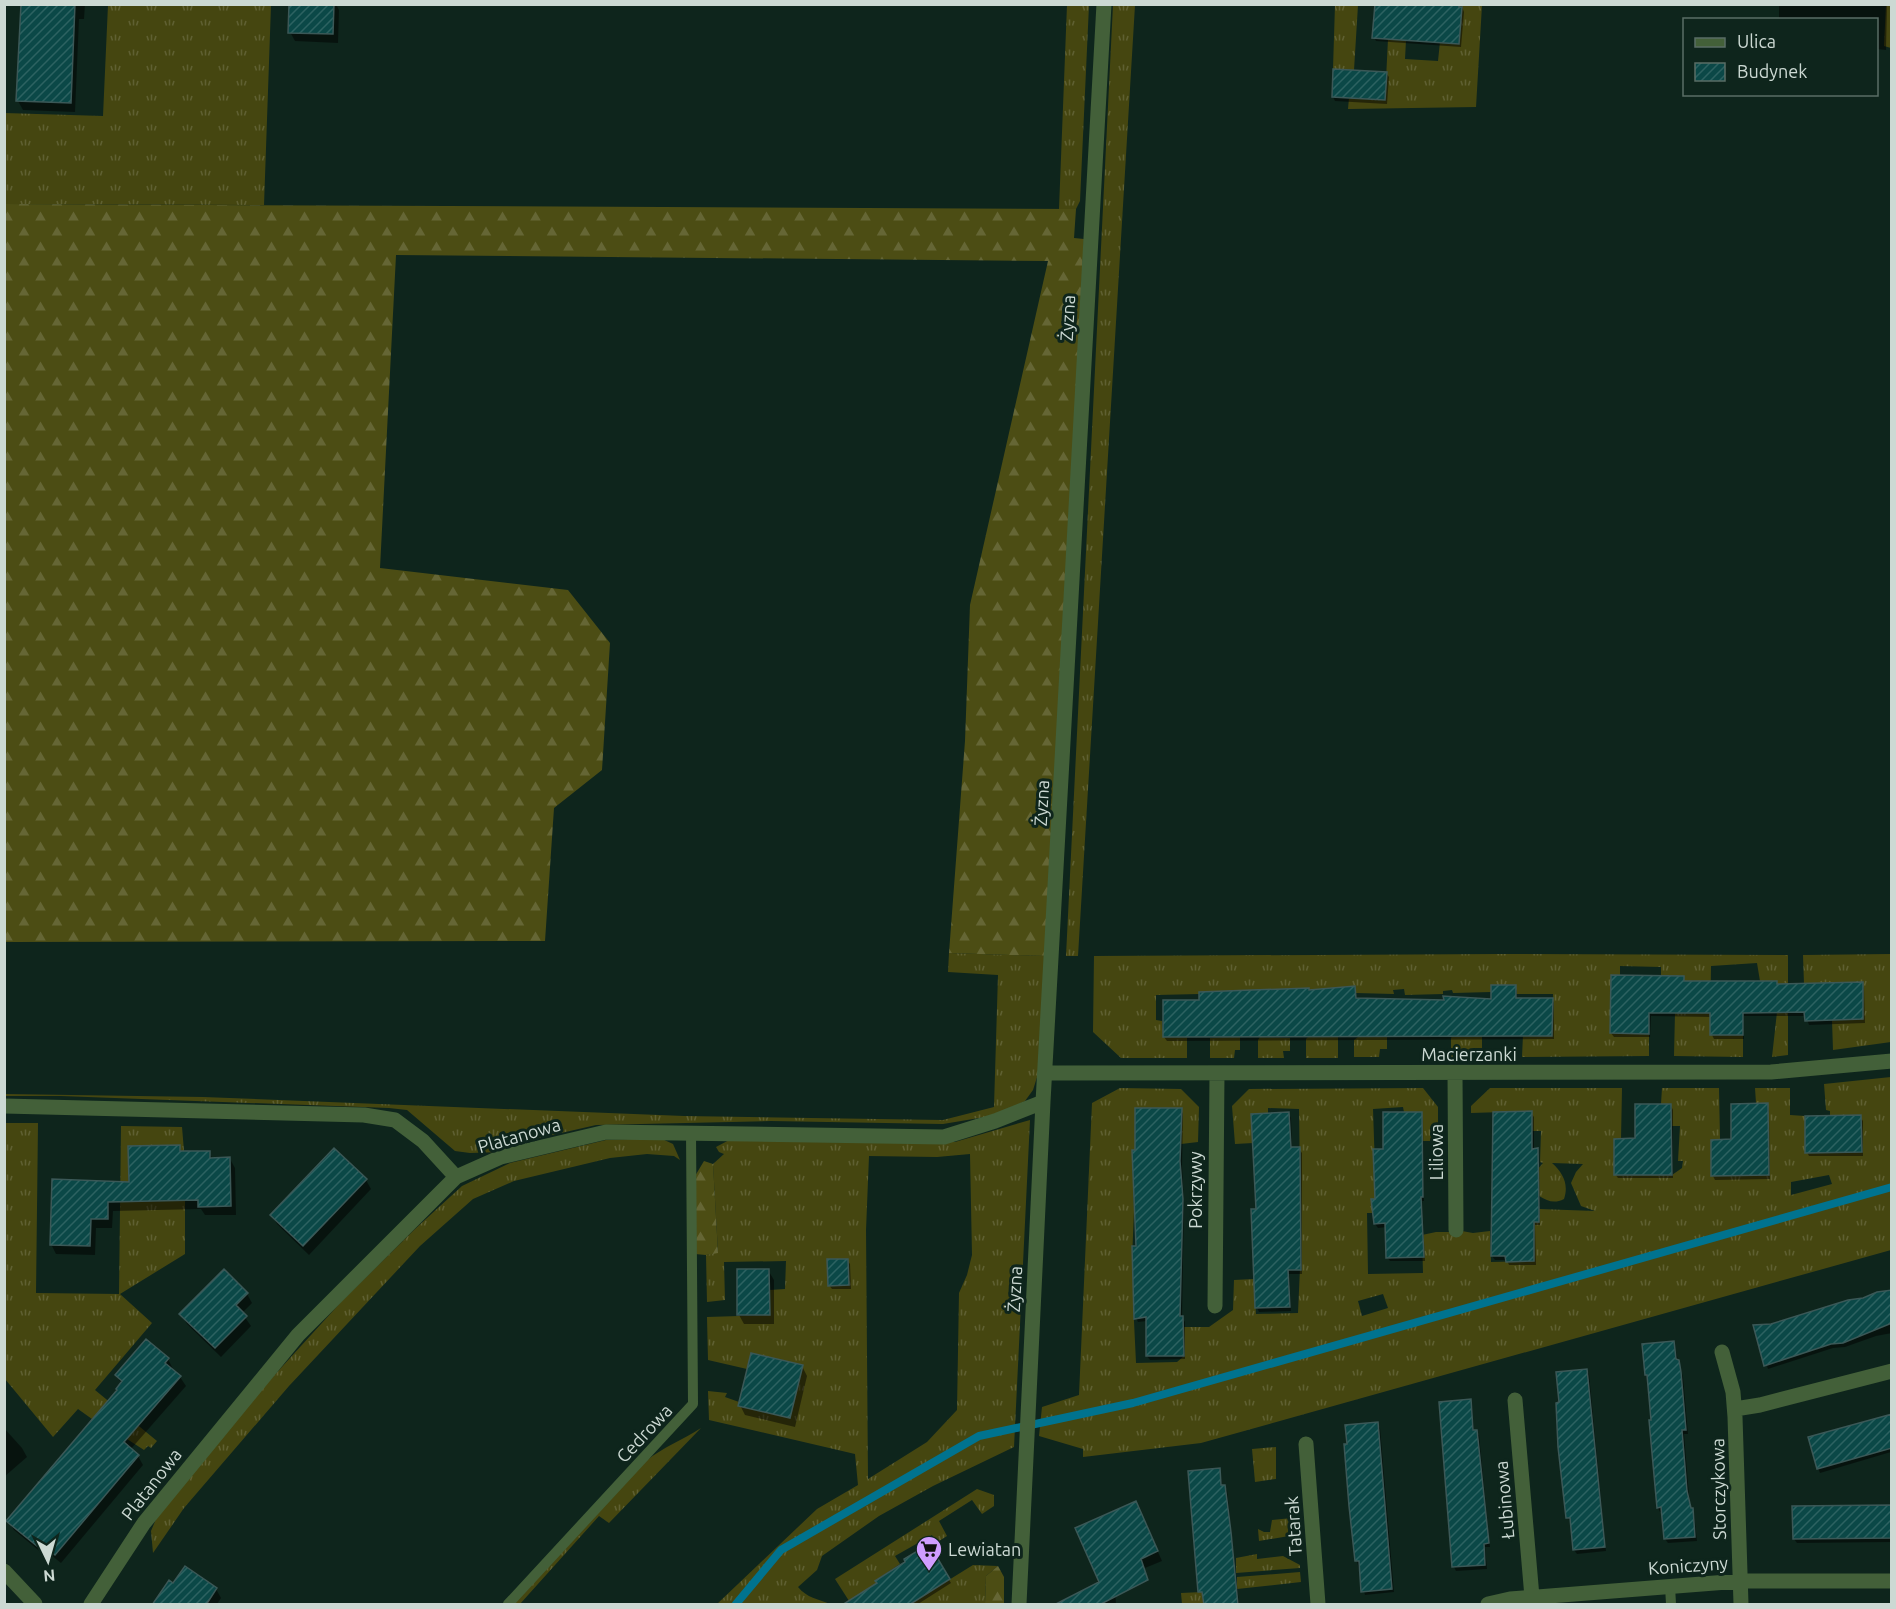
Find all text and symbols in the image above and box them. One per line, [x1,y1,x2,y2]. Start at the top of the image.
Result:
legend [1683,18,1878,96]
text: Ulica [1737,31,1776,51]
text: Budynek [1737,61,1807,81]
street label: Żyzna [1056,294,1078,342]
street label: Żyzna [1030,779,1052,827]
street label: Macierzanki [1421,1044,1517,1064]
street label: Platanowa [475,1114,563,1156]
street label: Liliowa [1426,1124,1446,1180]
street label: Pokrzywy [1185,1151,1205,1229]
street label: Żyzna [1003,1265,1025,1313]
street label: Cedrowa [612,1400,676,1466]
street label: Storczykowa [1707,1438,1729,1540]
street label: Platanowa [117,1444,185,1524]
street label: Łubinowa [1491,1460,1517,1540]
street label: Tatarak [1281,1495,1305,1557]
north arrow [18,1531,78,1591]
supermarket icon: Lewiatan [914,1534,944,1572]
place label: Lewiatan [948,1539,1021,1559]
street label: Koniczyny [1647,1552,1729,1578]
text: N [43,1566,56,1585]

